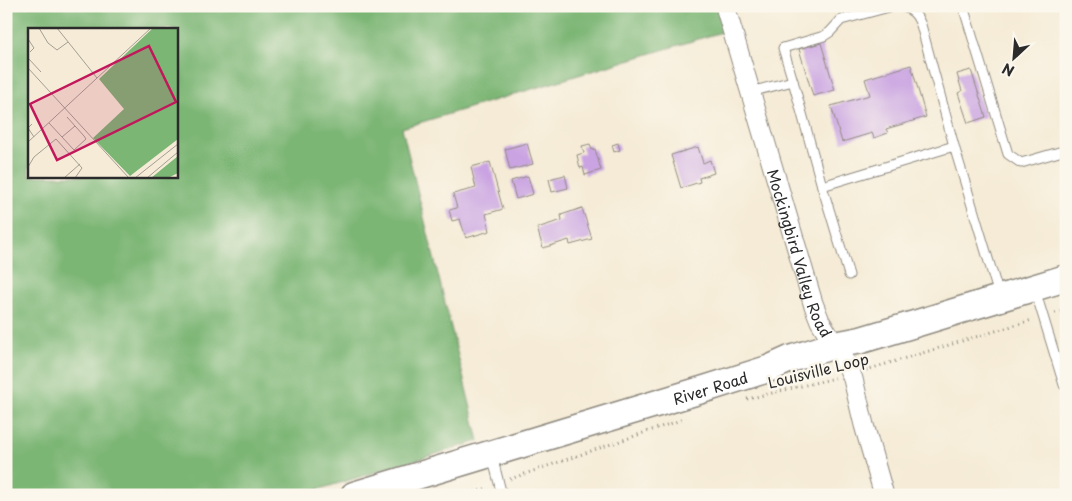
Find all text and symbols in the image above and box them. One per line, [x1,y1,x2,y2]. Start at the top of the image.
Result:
inset map [28,28,178,178]
north arrow [990,32,1040,82]
text: N [998,58,1018,82]
street label: Mockingbird Valley Road [762,166,839,341]
street label: Louisville Loop [765,346,871,394]
street label: River Road [670,365,751,410]

